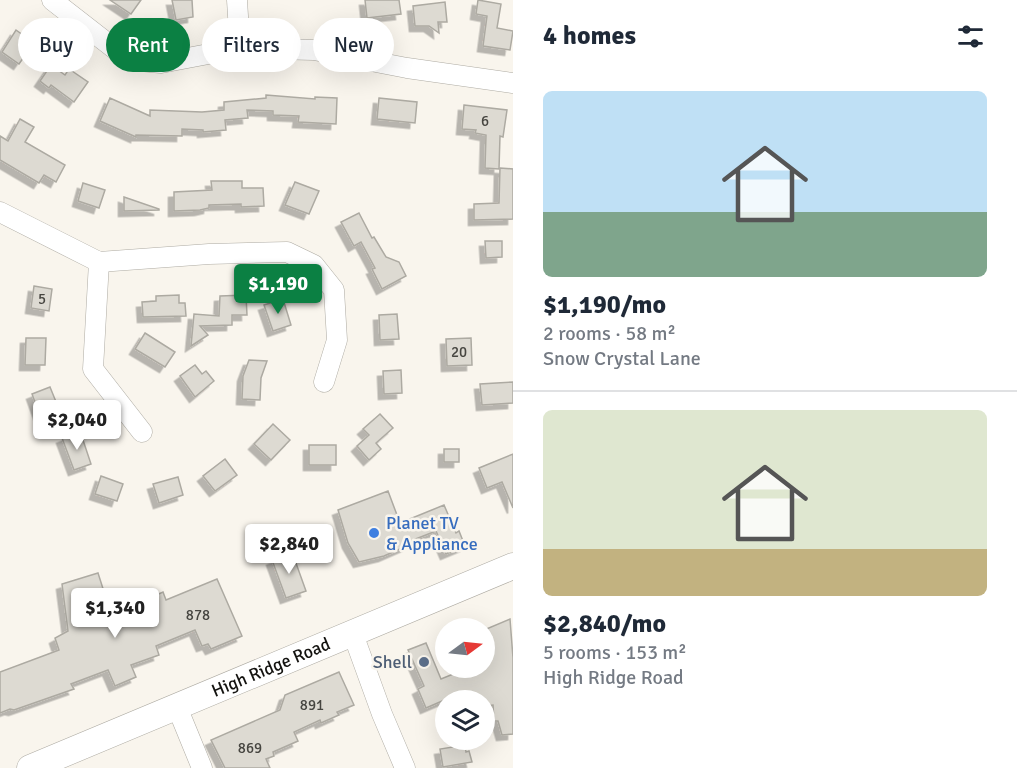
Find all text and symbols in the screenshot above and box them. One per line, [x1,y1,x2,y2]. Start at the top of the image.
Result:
chip: Buy [18,18,94,72]
chip: Rent [106,18,190,72]
chip: Filters [202,18,301,72]
chip: New [313,18,394,72]
text: 4 homes [543,20,636,52]
icon: filters [954,20,987,53]
house number: 6 [481,112,489,130]
icon: home [711,130,819,238]
pin: $1,190 [229,264,327,315]
text: $1,190 [248,271,308,296]
text: $1,190/mo [543,289,666,321]
house number: 5 [38,290,46,308]
text: 2 rooms · 58 m² [543,321,676,346]
house number: 20 [451,343,467,361]
text: Snow Crystal Lane [543,346,701,371]
pin: $2,040 [28,400,126,451]
text: $2,040 [47,407,107,432]
icon: home [711,449,819,557]
place label: Planet TV & Appliance [386,512,478,555]
pin: $2,840 [240,524,338,575]
marker: Planet TV & Appliance [367,526,381,540]
text: $2,840 [259,531,319,556]
pin: $1,340 [66,588,164,639]
text: $1,340 [85,595,145,620]
house number: 878 [186,606,210,624]
text: $2,840/mo [543,608,666,640]
north arrow [435,618,495,678]
map controls [435,618,495,750]
street label: High Ridge Road [208,633,333,702]
text: 5 rooms · 153 m² [543,640,687,665]
place label: Shell [373,651,412,673]
marker: Shell [417,655,431,669]
text: High Ridge Road [543,665,684,690]
button: layers [435,690,495,750]
house number: 891 [300,696,324,714]
house number: 869 [238,739,262,757]

